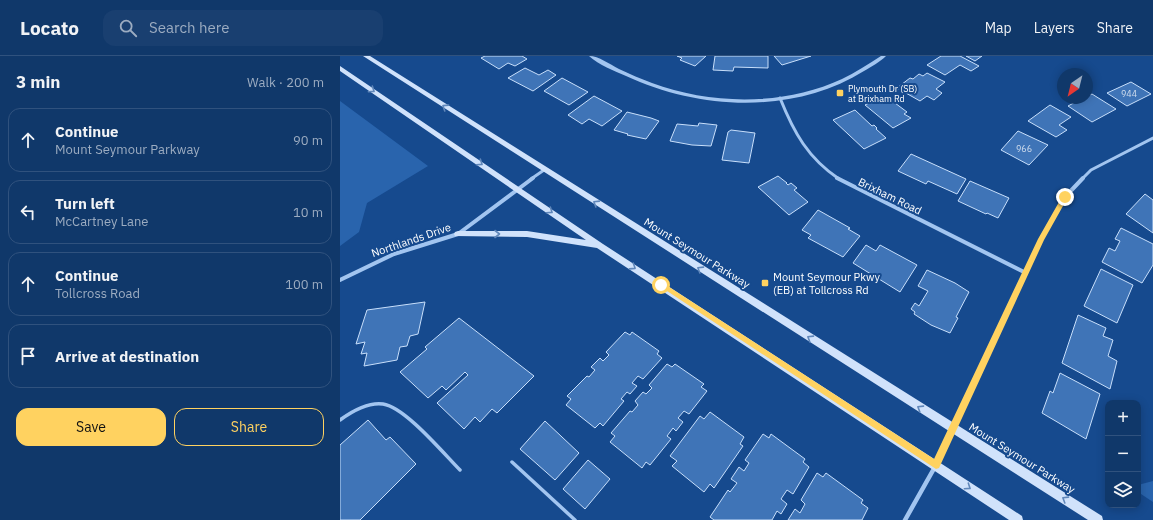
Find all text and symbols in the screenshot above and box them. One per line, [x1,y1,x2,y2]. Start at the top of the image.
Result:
search box [103,10,383,46]
text: Locato [20,16,79,40]
icon: search [117,17,139,39]
text: Search here [149,18,229,37]
text: Map [985,19,1012,37]
text: Layers [1034,19,1075,37]
text: Share [1097,19,1133,37]
north arrow [1057,68,1093,104]
text: 3 min [16,71,60,93]
text: Walk · 200 m [247,74,324,91]
place label: Plymouth Dr (SB) at Brixham Rd [848,83,917,104]
one-way arrow [368,85,375,93]
marker: Plymouth Dr (SB) at Brixham Rd [835,88,845,98]
house number: 944 [1121,88,1137,99]
one-way arrow [442,104,449,112]
text: Continue [55,122,119,141]
icon: ahead [17,129,39,151]
text: 90 m [293,132,323,149]
text: Mount Seymour Parkway [55,141,200,158]
house number: 966 [1016,143,1032,154]
one-way arrow [476,158,483,166]
street label: Brixham Road [856,175,924,217]
route end [1056,188,1074,206]
text: Turn left [55,194,115,213]
one-way arrow [593,200,600,208]
icon: left [17,201,39,223]
text: 10 m [293,204,323,221]
one-way arrow [546,207,553,214]
text: McCartney Lane [55,213,148,230]
street label: Mount Seymour Parkway [641,215,753,292]
street label: Northlands Drive [369,220,453,260]
one-way arrow [494,230,500,238]
one-way arrow [628,262,635,269]
text: Continue [55,266,119,285]
one-way arrow [697,266,704,274]
place label: Mount Seymour Pkwy (EB) at Tollcross Rd [773,270,880,297]
icon: ahead [17,273,39,295]
text: 100 m [285,276,323,293]
route start [652,276,670,294]
marker: Mount Seymour Pkwy (EB) at Tollcross Rd [760,278,770,288]
text: Tollcross Road [55,285,140,302]
one-way arrow [807,336,814,343]
icon: arrive [17,345,39,367]
text: Arrive at destination [55,347,199,366]
map controls [1105,400,1141,508]
button: + [1105,400,1141,436]
one-way arrow [917,405,924,412]
button: Save [16,408,166,446]
button: Share [174,408,324,446]
street label: Mount Seymour Parkway [966,420,1078,497]
button: − [1105,436,1141,472]
button: layers [1105,472,1141,508]
one-way arrow [964,482,971,490]
one-way arrow [1062,496,1069,504]

